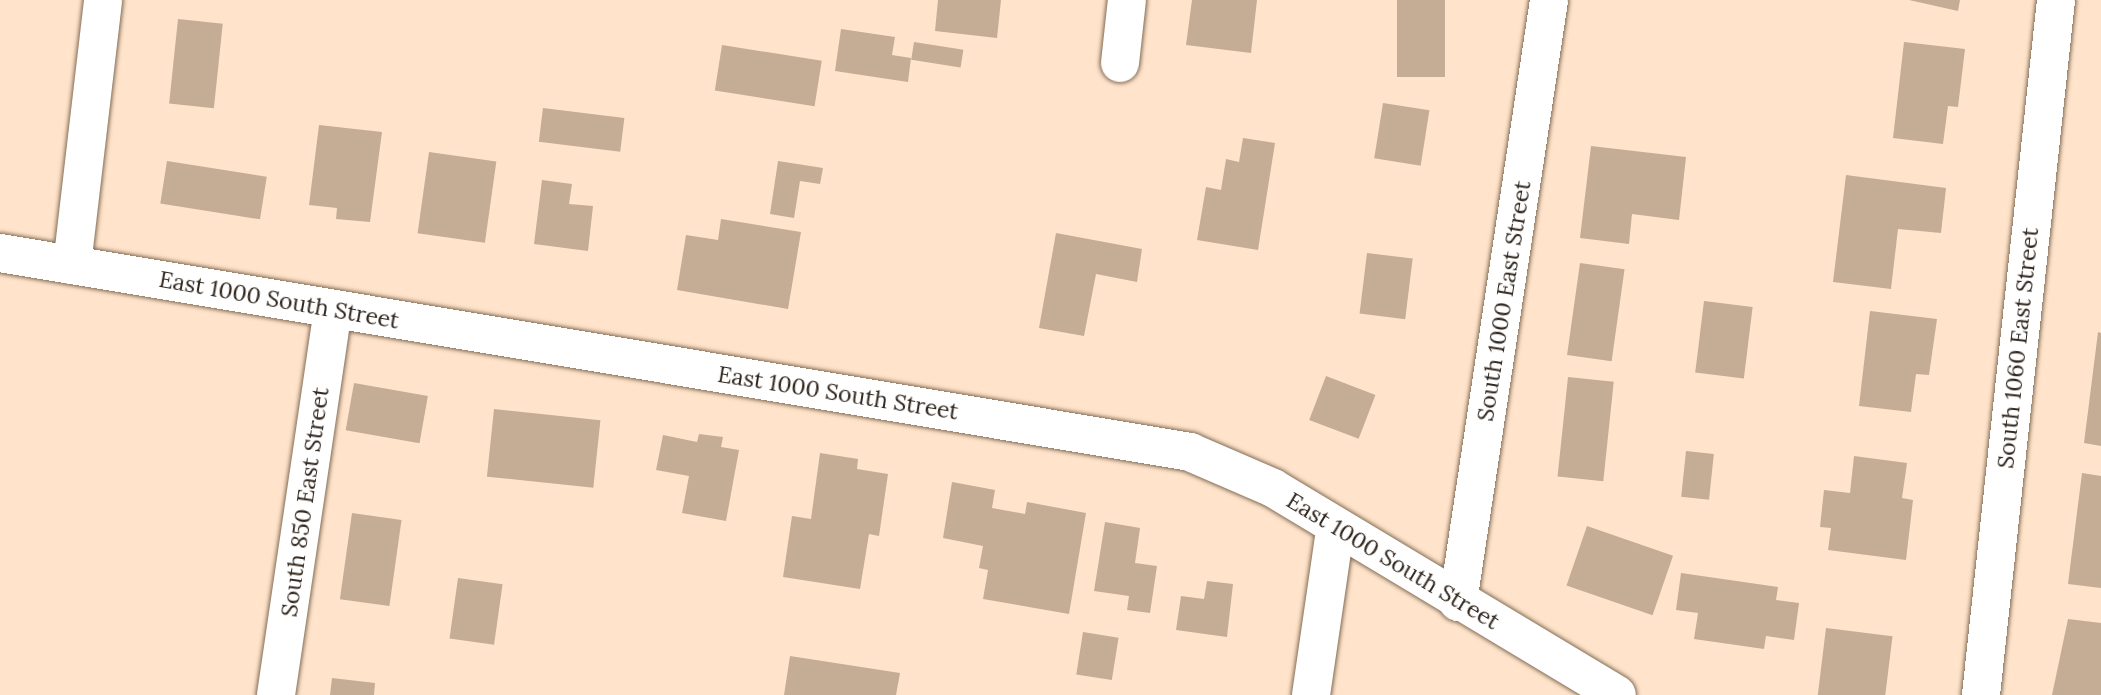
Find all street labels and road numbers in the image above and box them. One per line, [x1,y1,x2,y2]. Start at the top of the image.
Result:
street label: South 1000 East Street [1471,179,1537,423]
street label: South 1060 East Street [1992,226,2044,470]
street label: East 1000 South Street [157,265,401,335]
street label: East 1000 South Street [716,360,960,426]
street label: South 850 East Street [275,385,335,619]
street label: East 1000 South Street [1282,487,1504,635]

